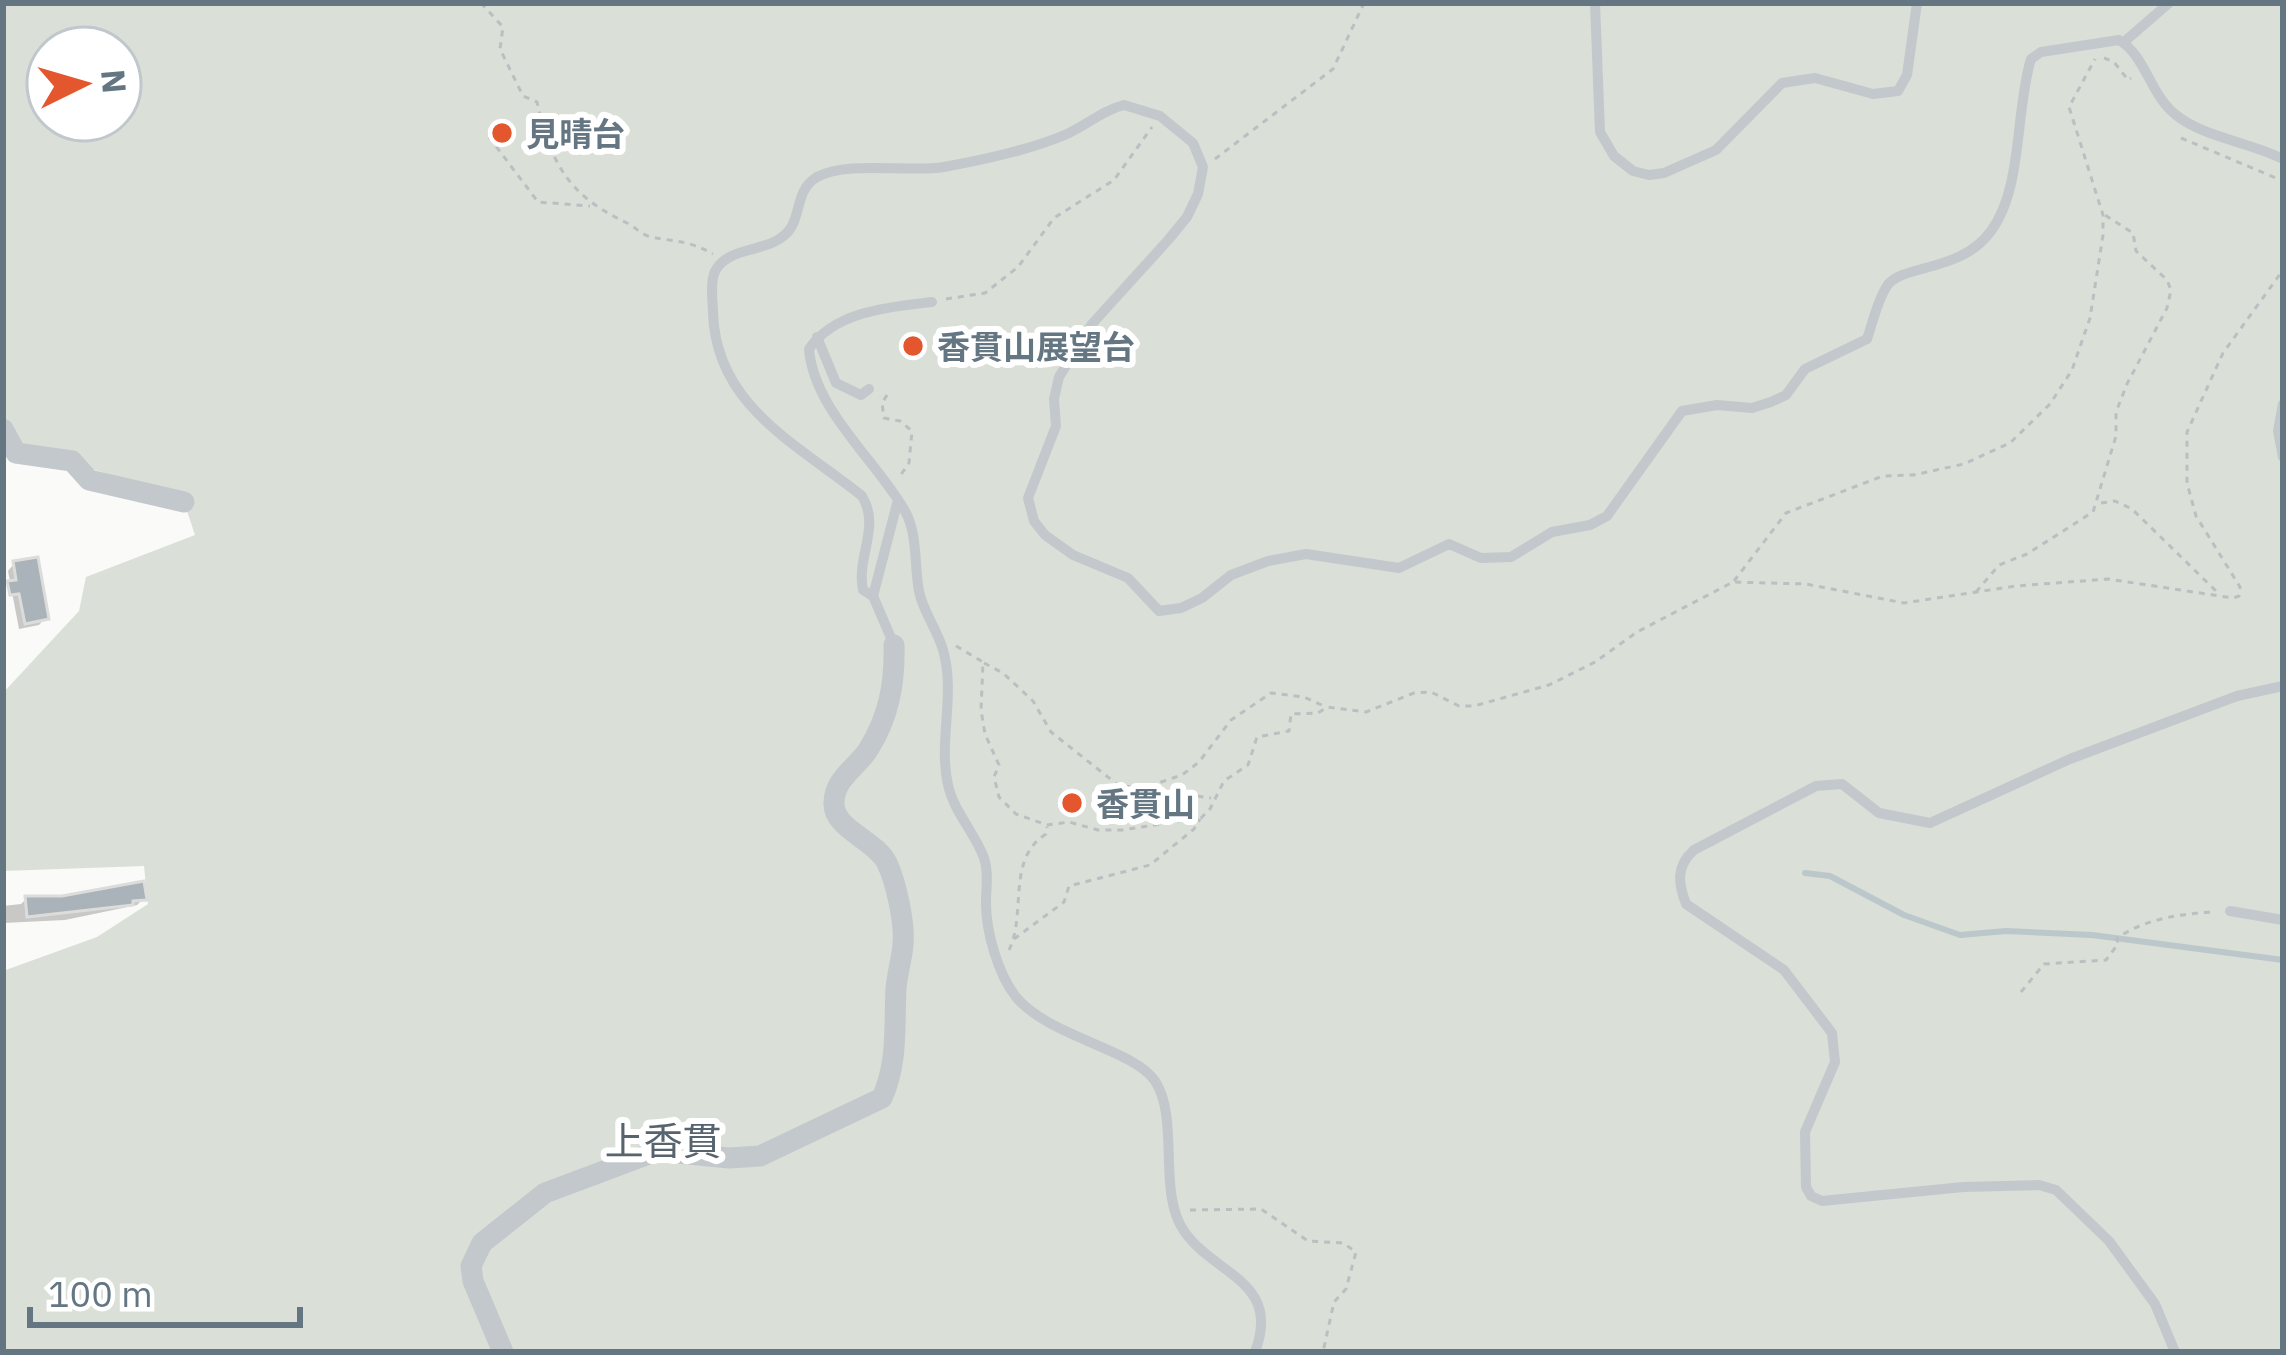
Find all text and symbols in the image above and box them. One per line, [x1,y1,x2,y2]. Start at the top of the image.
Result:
north arrow [24,24,144,144]
text: N [92,68,137,95]
place label: 見晴台 [526,112,625,155]
marker: 見晴台 [489,120,515,146]
place label: 香貫山展望台 [937,325,1135,368]
marker: 香貫山展望台 [900,333,926,359]
place label: 香貫山 [1096,782,1195,825]
marker: 香貫山 [1059,790,1085,816]
district label: 上香貫 [604,1115,722,1166]
scale bar [30,1253,300,1327]
text: 100 m [48,1270,153,1317]

